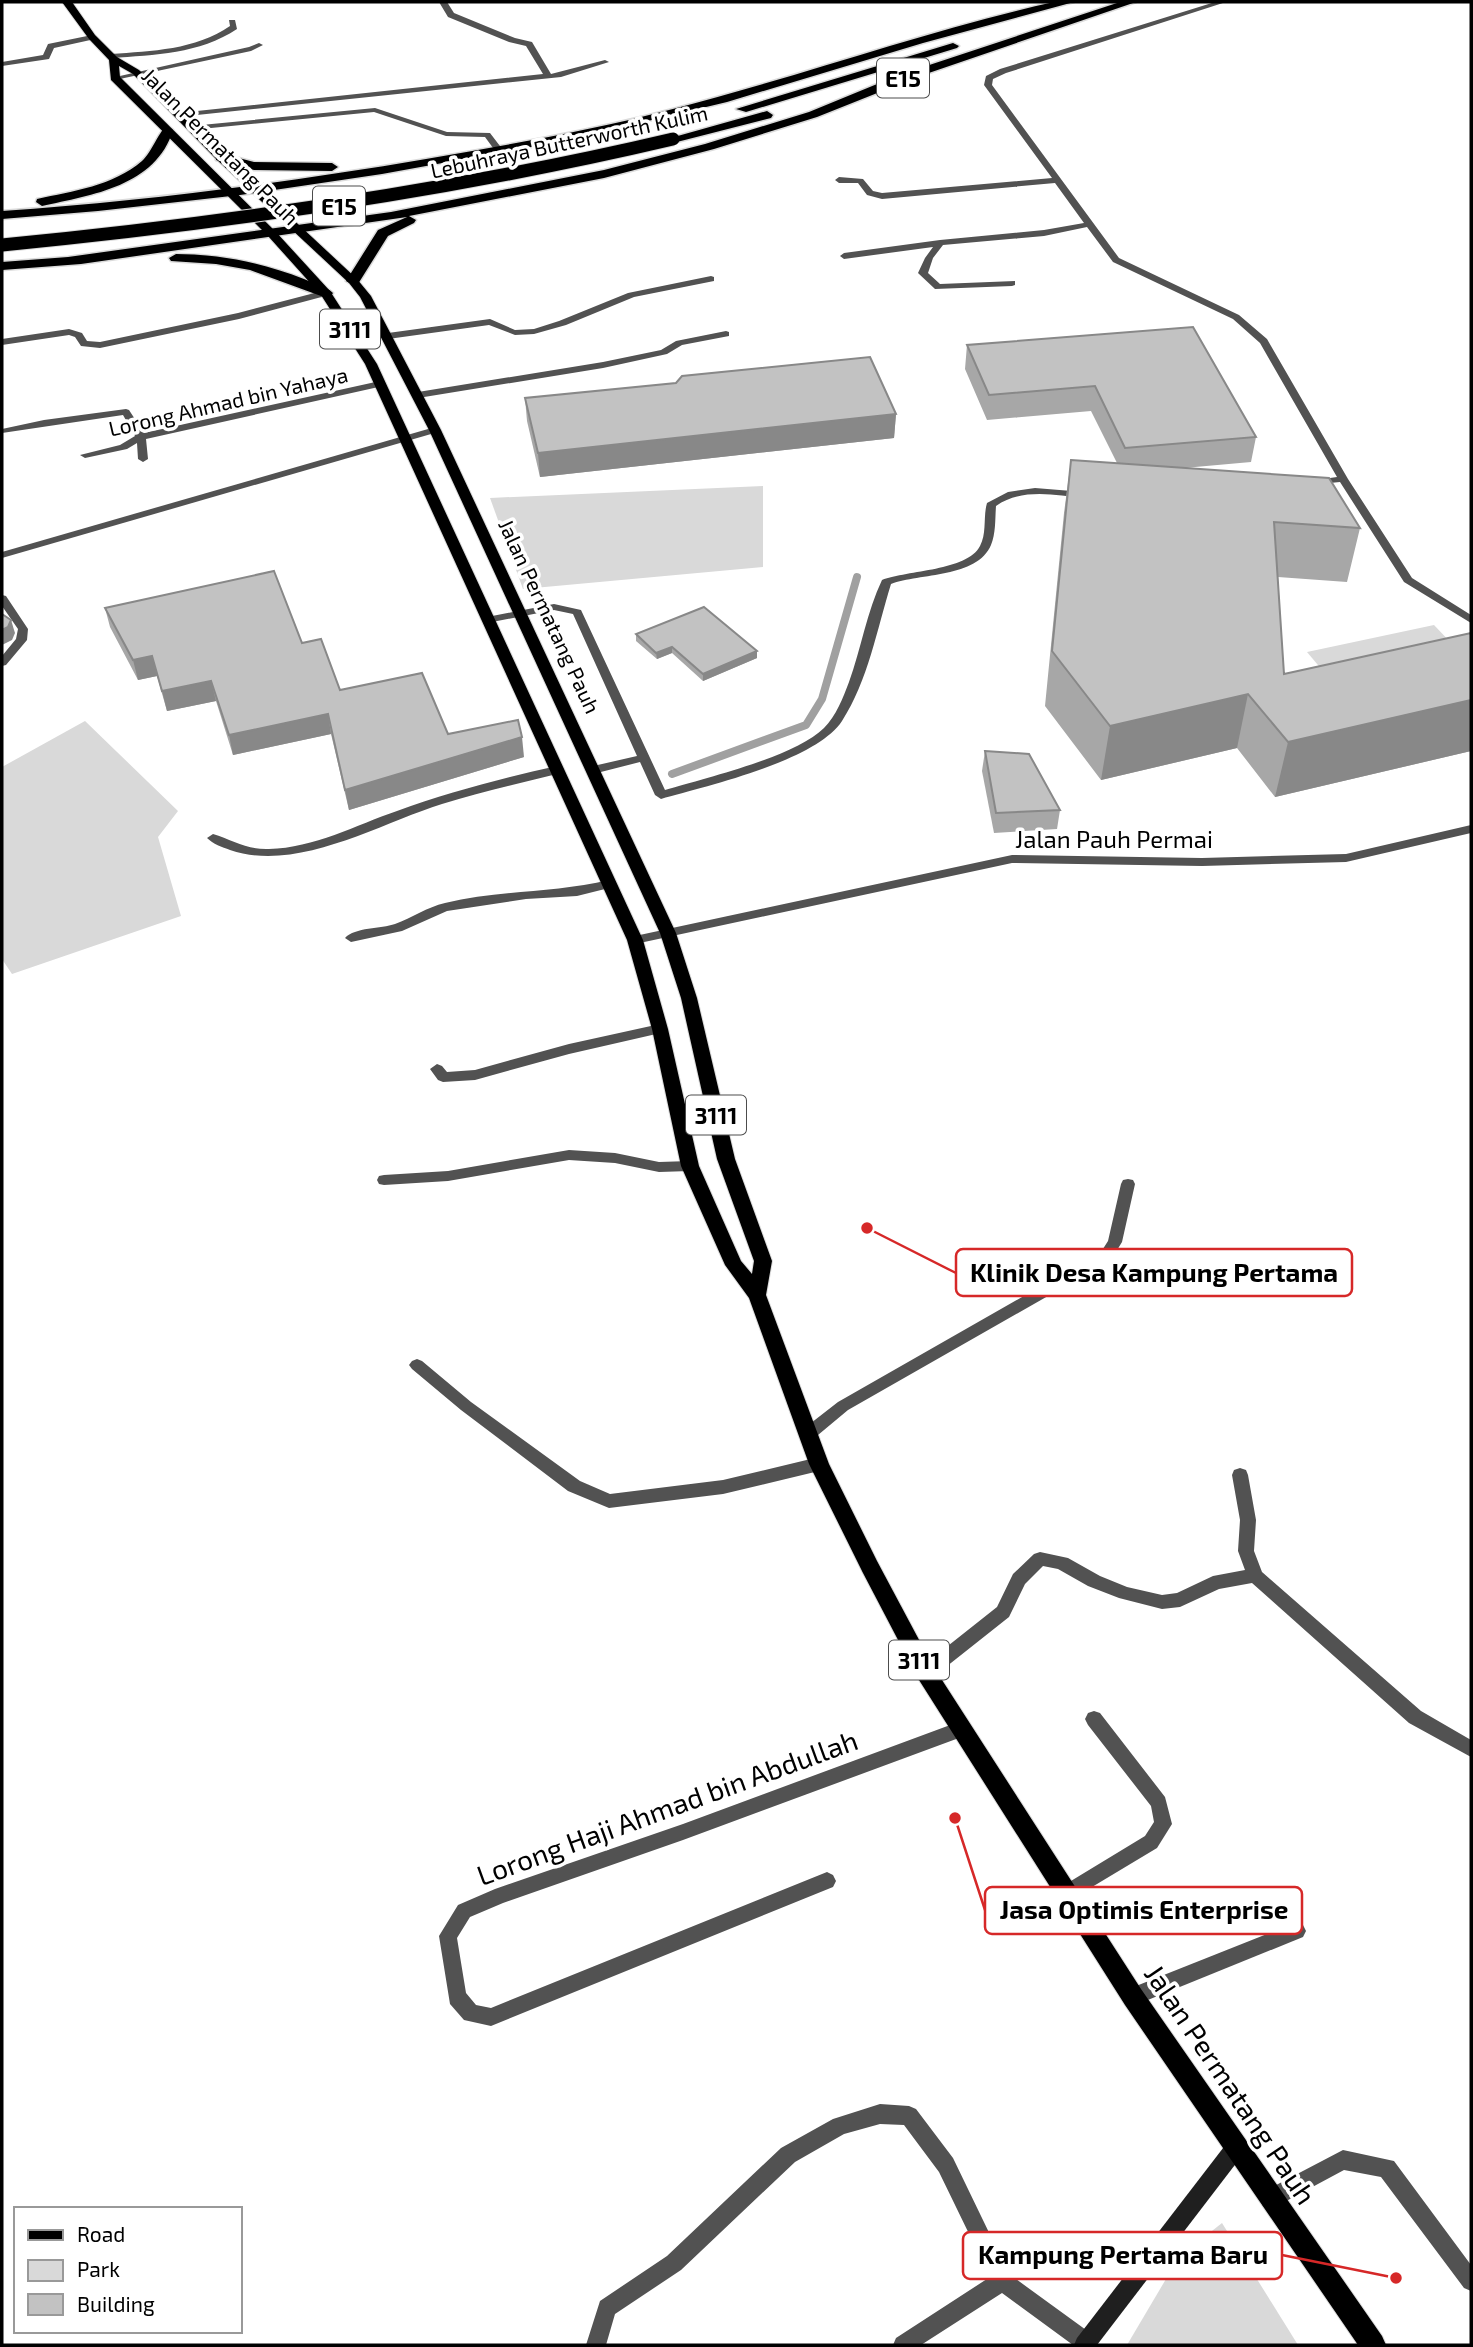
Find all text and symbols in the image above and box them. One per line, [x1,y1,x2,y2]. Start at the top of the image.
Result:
road number: E15 [877,58,929,97]
street label: Jalan Permatang Pauh [137,62,305,230]
street label: Lebuhraya Butterworth Kulim [428,99,710,183]
road number: E15 [313,186,365,226]
road number: 3111 [320,310,380,348]
street label: Lorong Ahmad bin Yahaya [106,361,350,441]
street label: Jalan Permatang Pauh [494,515,606,717]
street label: Jalan Pauh Permai [1015,824,1213,853]
road number: 3111 [686,1096,746,1134]
callout: Klinik Desa Kampung Pertama [956,1249,1352,1296]
text: Klinik Desa Kampung Pertama [970,1256,1338,1287]
road number: 3111 [889,1640,949,1680]
street label: Lorong Haji Ahmad bin Abdullah [472,1722,862,1892]
callout: Jasa Optimis Enterprise [985,1887,1302,1934]
text: Jasa Optimis Enterprise [1000,1893,1288,1924]
street label: Jalan Permatang Pauh [1138,1958,1324,2210]
legend [14,2207,242,2333]
text: Road [77,2221,125,2246]
callout: Kampung Pertama Baru [963,2232,1282,2279]
text: Kampung Pertama Baru [978,2238,1268,2269]
text: Park [77,2256,120,2281]
text: Building [77,2291,155,2316]

